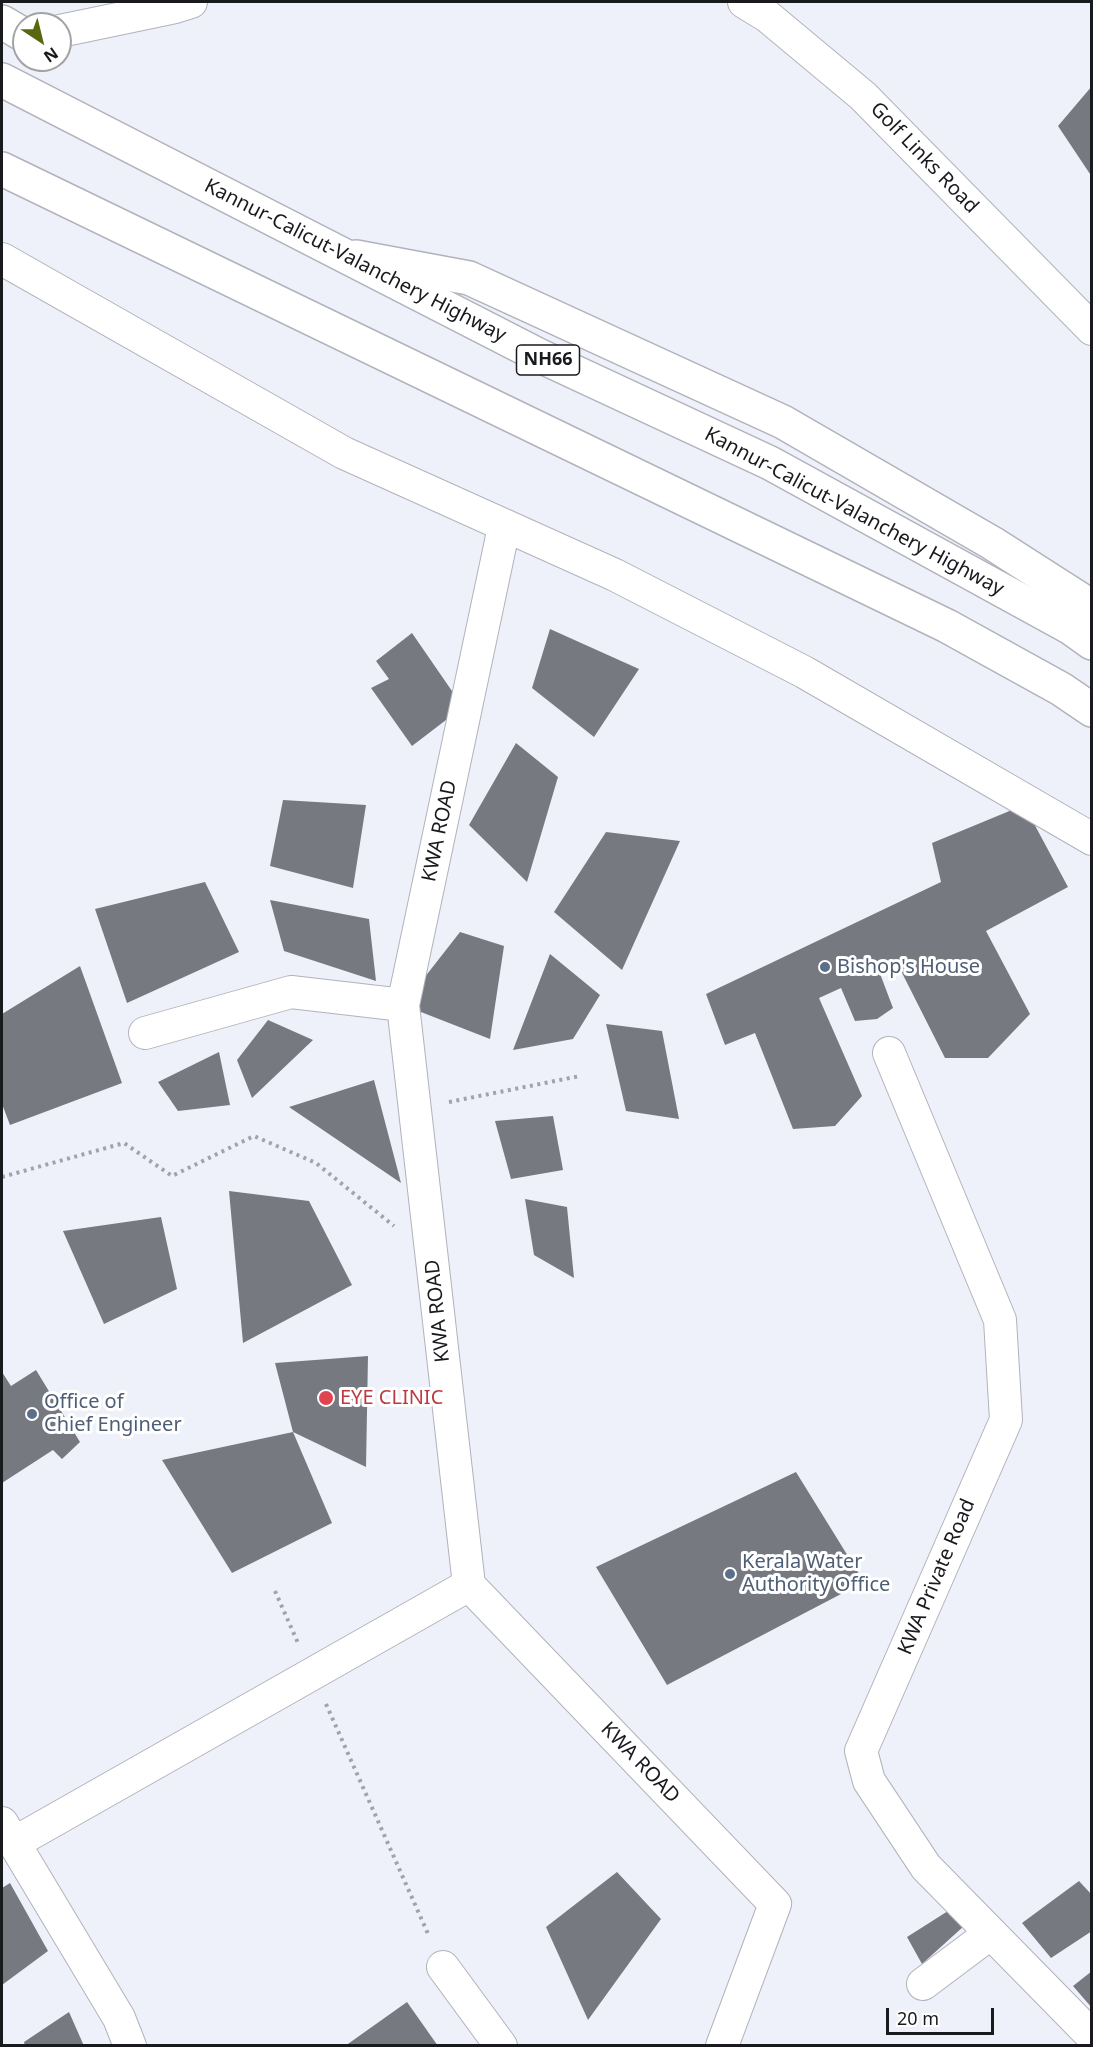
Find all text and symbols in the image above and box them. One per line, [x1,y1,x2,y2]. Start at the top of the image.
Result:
north arrow [12,12,72,72]
text: N [40,42,63,68]
street label: Golf Links Road [865,97,983,219]
street label: Kannur-Calicut-Valanchery Highway [200,174,510,348]
road number: NH66 [516,345,580,375]
street label: Kannur-Calicut-Valanchery Highway [700,423,1008,601]
street label: KWA ROAD [418,778,462,884]
place label: Bishop's House [837,955,980,979]
marker: Bishop's House [818,960,832,974]
street label: KWA ROAD [421,1258,455,1364]
place label: EYE CLINIC [340,1386,443,1410]
marker: EYE CLINIC [317,1389,335,1407]
place label: Office of Chief Engineer [44,1390,182,1437]
marker: Office of Chief Engineer [25,1407,39,1421]
street label: KWA Private Road [893,1496,981,1658]
place label: Kerala Water Authority Office [742,1550,890,1597]
marker: Kerala Water Authority Office [723,1567,737,1581]
street label: KWA ROAD [596,1718,684,1808]
scale bar [889,1996,997,2034]
text: 20 m [897,2006,939,2030]

